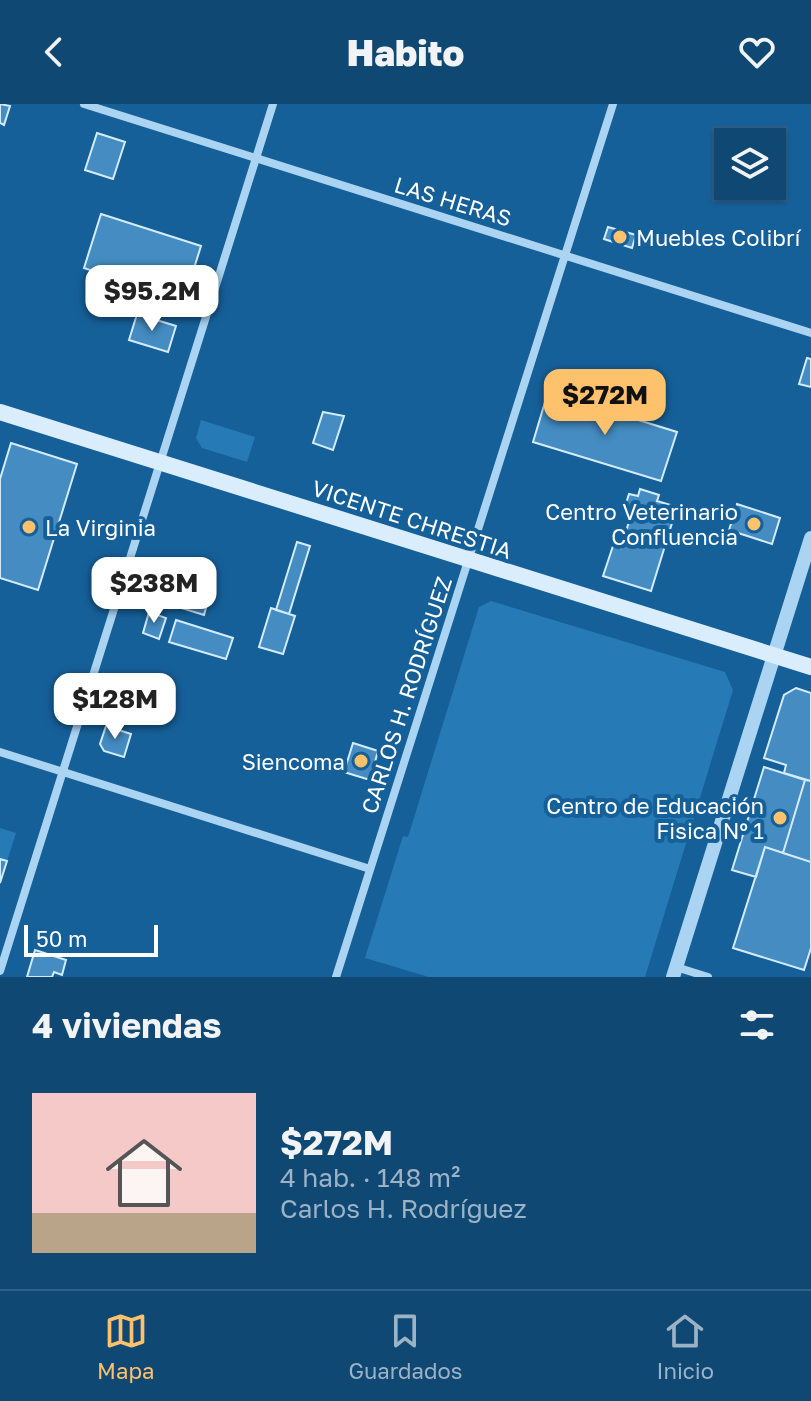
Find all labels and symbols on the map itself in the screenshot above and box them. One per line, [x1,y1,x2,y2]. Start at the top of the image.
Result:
street label: LAS HERAS [391,170,515,232]
place label: Muebles Colibrí [636,224,802,251]
marker: Muebles Colibrí [611,228,629,246]
pin: $95.2M [87,265,217,333]
pin: $272M [549,369,661,437]
street label: VICENTE CHRESTIA [309,474,516,564]
place label: Centro Veterinario Confluencia [545,498,738,550]
place label: La Virginia [45,514,156,541]
marker: Centro Veterinario Confluencia [745,515,763,533]
marker: La Virginia [20,518,38,536]
pin: $238M [98,557,210,625]
street label: CARLOS H. RODRÍGUEZ [355,573,457,817]
pin: $128M [59,673,171,741]
place label: Siencoma [242,748,345,775]
marker: Siencoma [352,752,370,770]
place label: Centro de Educación Fisica Nº 1 [546,792,764,844]
marker: Centro de Educación Fisica Nº 1 [771,809,789,827]
scale bar [24,921,158,957]

